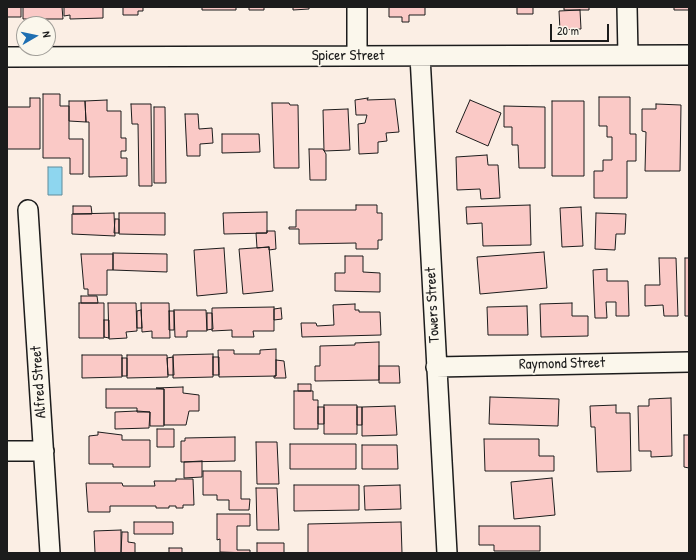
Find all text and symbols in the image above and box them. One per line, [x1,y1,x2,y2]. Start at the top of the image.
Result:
north arrow [16,16,56,56]
scale bar [552,16,611,42]
text: 20 m [557,22,579,39]
text: N [39,30,54,38]
street label: Spicer Street [312,47,384,65]
street label: Towers Street [422,267,444,343]
street label: Alfred Street [27,345,51,419]
street label: Raymond Street [519,354,605,374]

